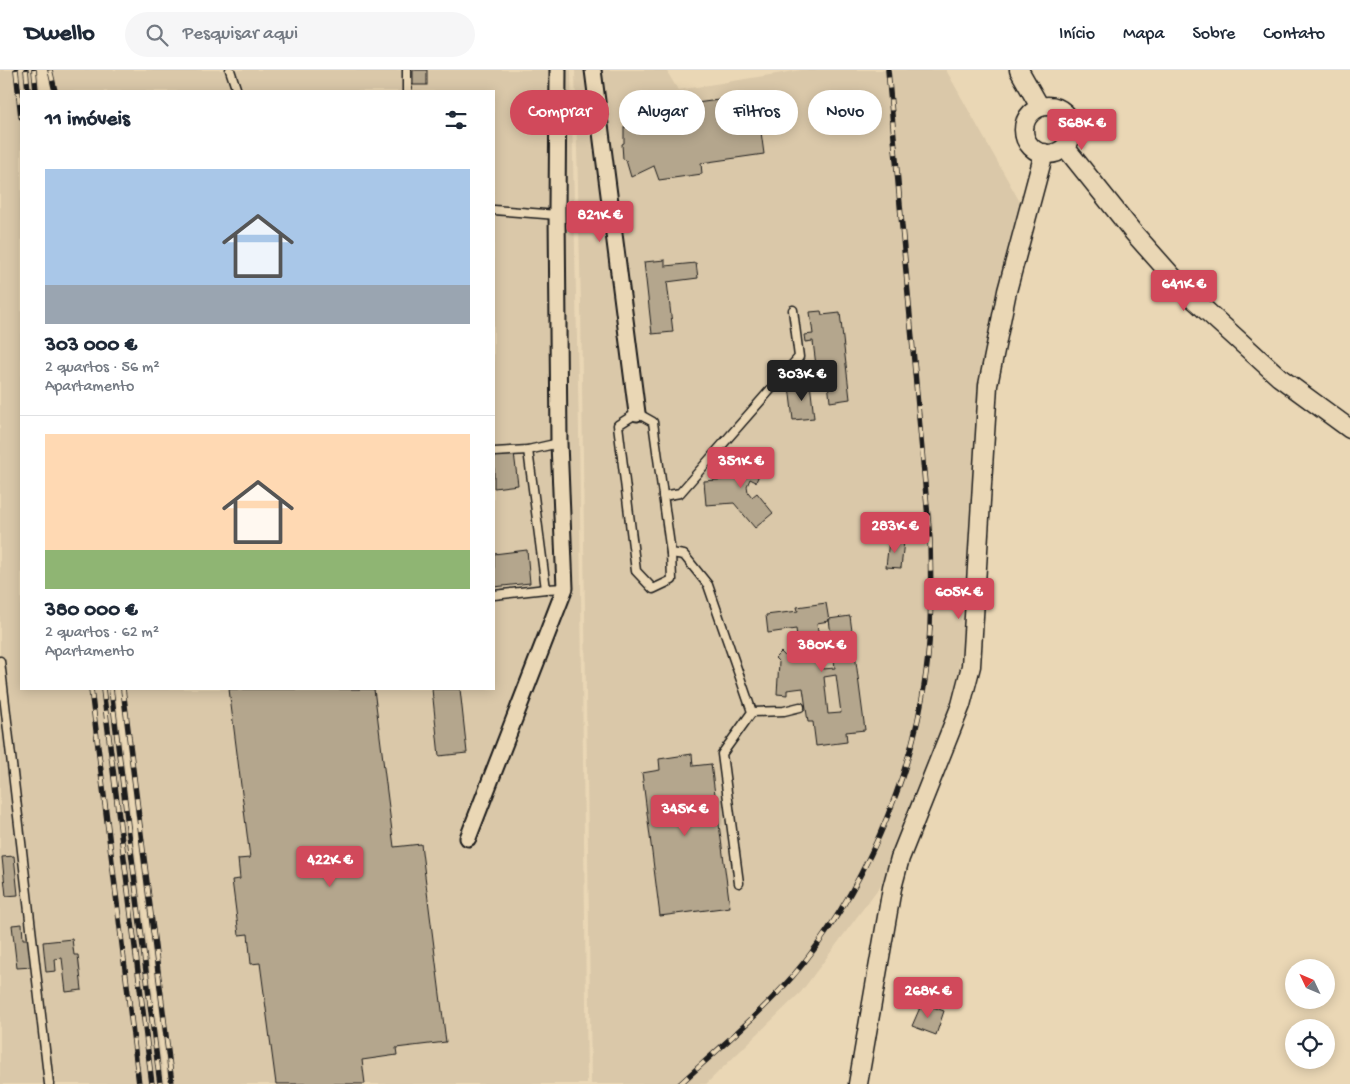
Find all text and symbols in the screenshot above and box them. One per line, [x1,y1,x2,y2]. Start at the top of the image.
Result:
search box [125,12,475,57]
text: Dwello [25,20,95,49]
icon: search [143,21,171,49]
text: Pesquisar aqui [183,23,298,46]
text: Início [1059,24,1095,45]
text: Mapa [1123,24,1164,45]
text: Sobre [1192,24,1235,45]
text: Contato [1263,24,1325,45]
chip: Comprar [510,90,609,135]
chip: Alugar [619,90,705,135]
chip: Filtros [715,90,798,135]
chip: Novo [808,90,882,135]
icon: filters [442,106,470,134]
text: 11 imóveis [45,108,130,133]
pin: 568K € [1041,108,1123,151]
text: 568K € [1058,115,1106,134]
pin: 821K € [559,200,641,243]
icon: home [213,201,303,291]
text: 821K € [577,207,623,226]
pin: 641K € [1143,270,1225,312]
text: 641K € [1162,276,1206,295]
text: 303 000 € [45,334,137,359]
text: 2 quartos · 56 m² [45,359,160,378]
pin: 303K € [761,360,843,402]
text: 303K € [778,366,826,385]
text: Apartamento [45,378,134,397]
pin: 351K € [700,446,782,489]
text: 351K € [718,453,764,472]
icon: home [213,467,303,557]
pin: 283K € [854,512,936,554]
text: 283K € [871,518,919,537]
pin: 605K € [918,578,1000,620]
text: 605K € [935,584,983,603]
text: 380 000 € [45,599,138,624]
text: 2 quartos · 62 m² [45,624,159,643]
pin: 380K € [781,630,863,673]
text: 380K € [798,637,846,656]
text: Apartamento [45,643,134,662]
pin: 345K € [644,794,726,837]
text: 345K € [662,801,708,820]
pin: 422K € [289,846,371,888]
text: 422K € [307,852,353,871]
north arrow [1285,959,1335,1009]
map controls [1285,959,1335,1069]
pin: 268K € [887,976,969,1019]
text: 268K € [905,983,951,1002]
button: locate [1285,1019,1335,1069]

